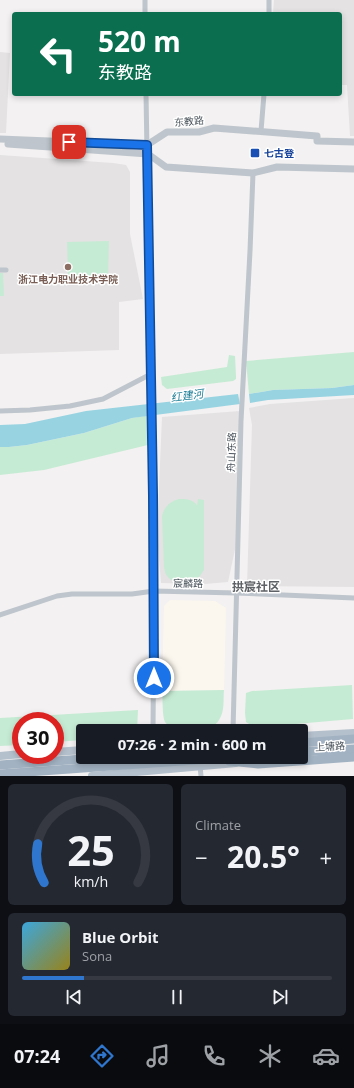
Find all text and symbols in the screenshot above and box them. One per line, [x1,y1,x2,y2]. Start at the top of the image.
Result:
text: 520 m [98,22,181,60]
icon: left [32,28,84,80]
text: 东教路 [98,60,152,84]
street label: 东教路 [173,113,205,129]
pin [52,125,86,159]
icon: arrive [58,131,80,153]
place label: 七古登 [264,146,295,160]
marker: 七古登 [249,147,261,159]
marker: 浙江电力职业技术学院 [63,262,73,272]
place label: 浙江电力职业技术学院 [18,272,118,286]
water label: 红建河 [170,385,206,405]
street label: 舟山东路 [223,432,239,472]
street label: 宸麟路 [173,576,203,590]
district label: 拱宸社区 [232,578,280,595]
position arrow [133,657,175,699]
speed limit sign: 30 [12,712,64,764]
text: 07:26 · 2 min · 600 m [118,734,266,754]
street label: 上塘路 [315,738,345,754]
text: Climate [195,816,241,834]
text: 25 [67,821,114,877]
text: 20.5° [227,836,300,877]
text: − [195,842,208,872]
text: + [319,842,332,872]
text: km/h [73,871,108,890]
text: Blue Orbit [82,927,159,947]
text: Sona [82,947,112,965]
icon: previous [63,986,85,1008]
icon: pause [166,986,188,1008]
icon: next [269,986,291,1008]
icon: directions [88,1042,116,1070]
icon: music [144,1042,172,1070]
icon: phone [200,1042,228,1070]
icon: climate [256,1042,284,1070]
icon: car [312,1042,340,1070]
text: 07:24 [14,1044,60,1068]

